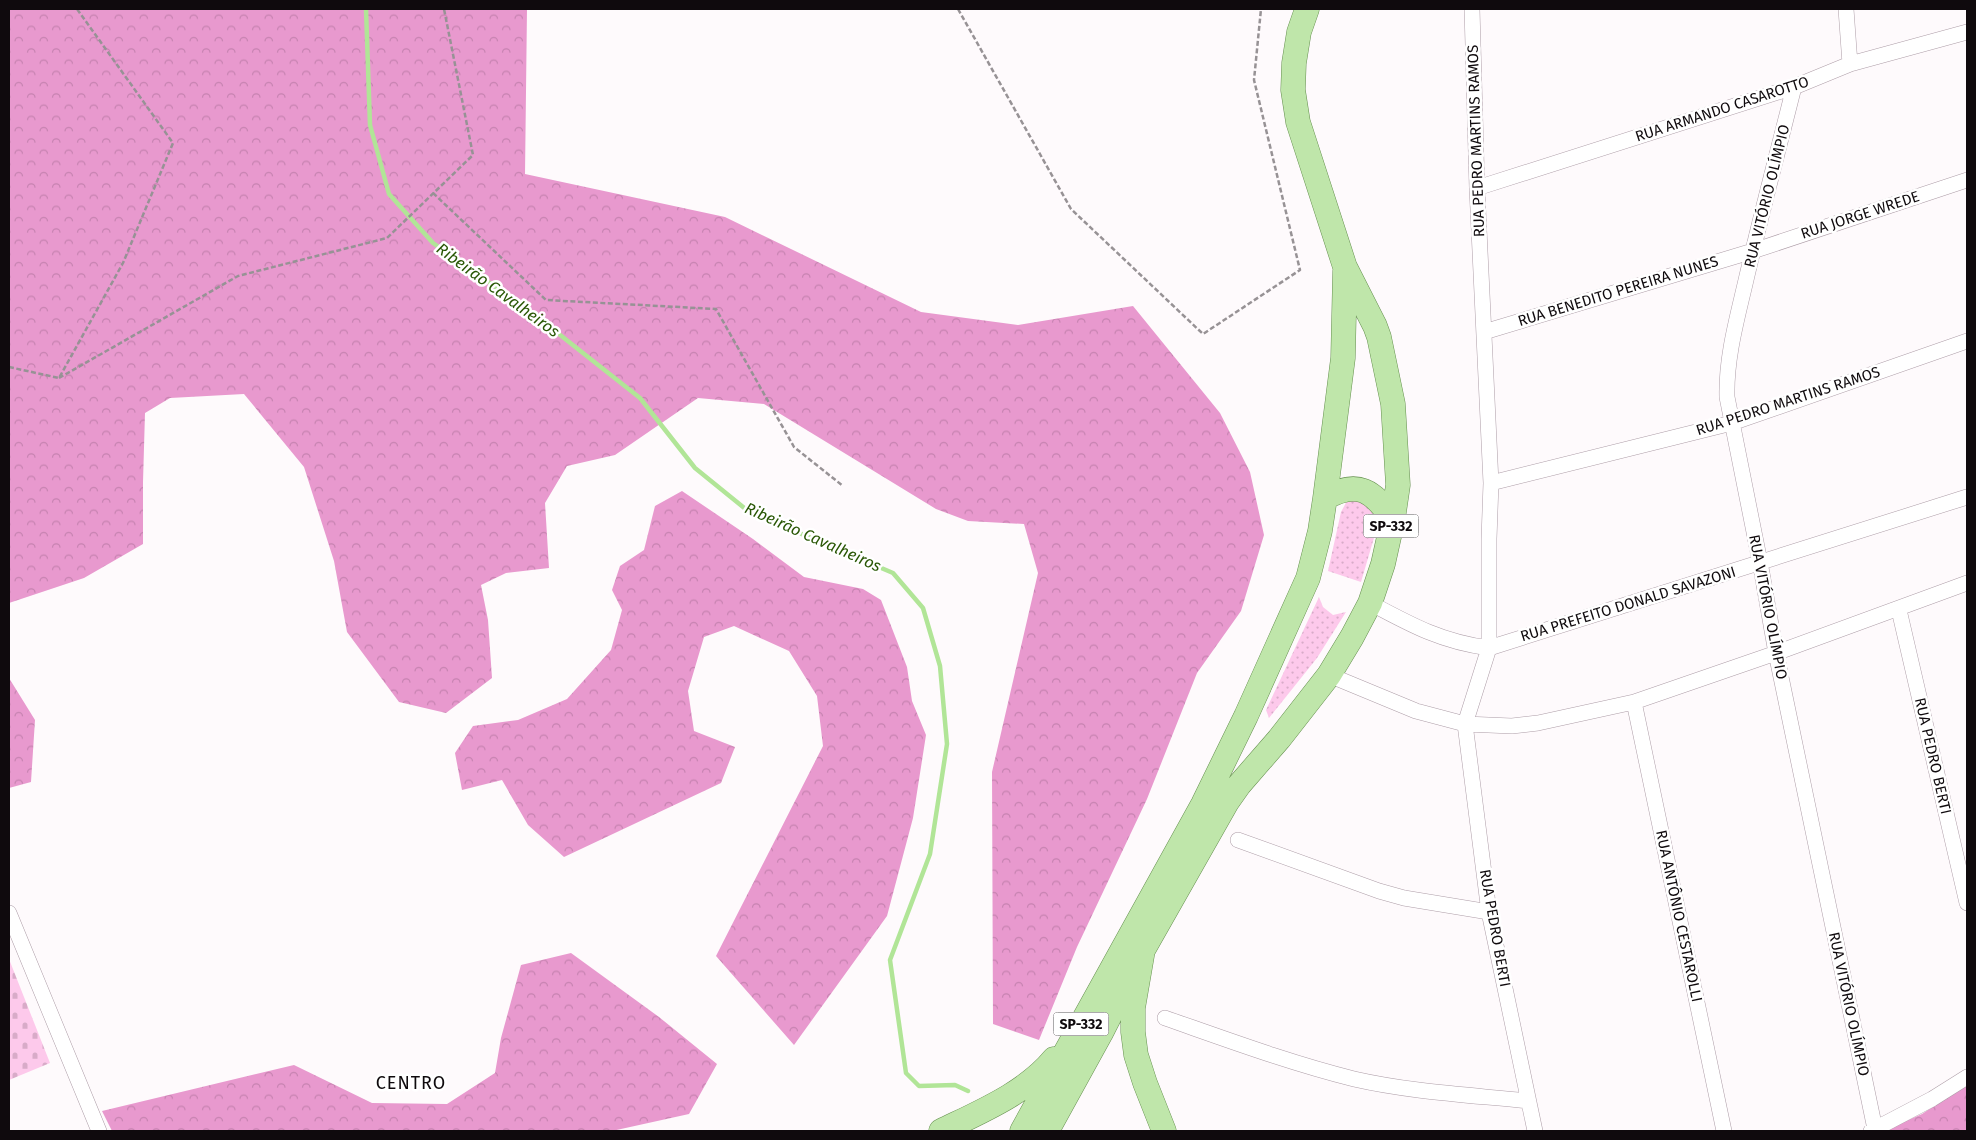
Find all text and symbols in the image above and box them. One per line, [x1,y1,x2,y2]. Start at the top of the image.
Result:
street label: RUA PEDRO MARTINS RAMOS [1464,45,1488,237]
street label: RUA ARMANDO CASAROTTO [1633,72,1811,146]
street label: RUA VITÓRIO OLÍMPIO [1740,122,1794,270]
street label: RUA JORGE WREDE [1798,187,1922,243]
water label: Ribeirão Cavalheiros [433,239,563,341]
street label: RUA BENEDITO PEREIRA NUNES [1516,252,1720,330]
street label: RUA PEDRO MARTINS RAMOS [1694,363,1882,439]
water label: Ribeirão Cavalheiros [742,498,884,576]
road number: SP-332 [1364,514,1418,538]
street label: RUA VITÓRIO OLÍMPIO [1745,533,1791,681]
street label: RUA PREFEITO DONALD SAVAZONI [1518,563,1738,645]
street label: RUA PEDRO BERTI [1911,696,1955,816]
street label: RUA ANTÔNIO CESTAROLLI [1652,828,1706,1004]
street label: RUA PEDRO BERTI [1476,868,1514,988]
street label: RUA VITÓRIO OLÍMPIO [1825,930,1873,1078]
road number: SP-332 [1054,1012,1108,1036]
district label: CENTRO [376,1072,446,1094]

